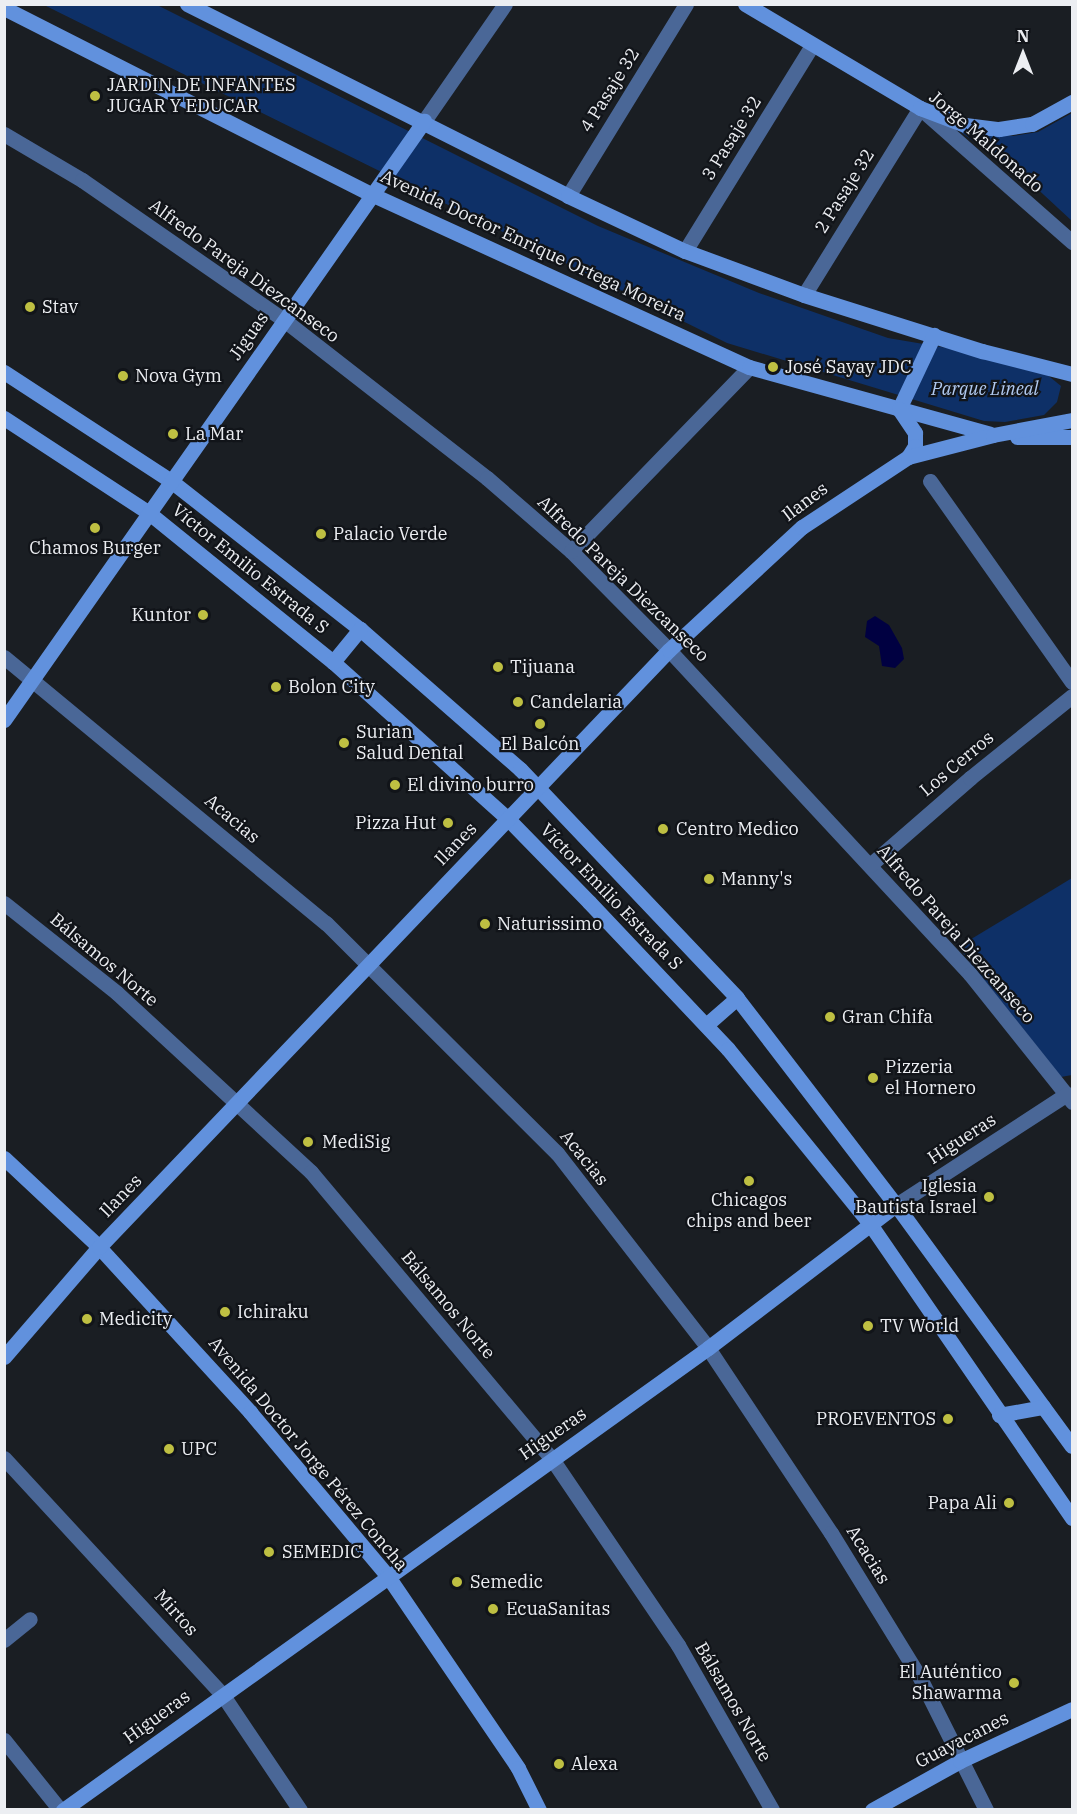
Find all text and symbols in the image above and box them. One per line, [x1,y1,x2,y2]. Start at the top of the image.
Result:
north arrow [993,24,1053,84]
text: N [1017,26,1029,46]
street label: 4 Pasaje 32 [576,44,644,136]
place label: JARDIN DE INFANTES JUGAR Y EDUCAR [107,75,295,118]
street label: Jorge Maldonado [925,87,1047,197]
marker: JARDIN DE INFANTES JUGAR Y EDUCAR [88,89,102,103]
street label: 3 Pasaje 32 [698,92,766,184]
street label: 2 Pasaje 32 [811,145,879,237]
street label: Avenida Doctor Enrique Ortega Moreira [377,166,689,326]
street label: Alfredo Pareja Diezcanseco [145,195,343,347]
place label: Stav [42,296,78,318]
marker: Stav [23,300,37,314]
street label: Jiguas [225,308,273,364]
place label: José Sayay JDC [785,356,912,378]
marker: José Sayay JDC [766,360,780,374]
place label: Nova Gym [135,365,222,387]
marker: Nova Gym [116,369,130,383]
park label: Parque Lineal [931,378,1039,400]
place label: La Mar [185,423,243,445]
marker: La Mar [166,427,180,441]
street label: Ilanes [778,478,832,526]
street label: Alfredo Pareja Diezcanseco [533,491,713,667]
street label: Víctor Emilio Estrada S [167,499,333,639]
marker: Chamos Burger [88,521,102,535]
place label: Palacio Verde [333,523,447,545]
marker: Palacio Verde [314,527,328,541]
place label: Chamos Burger [29,537,161,559]
place label: Kuntor [132,604,191,626]
marker: Kuntor [196,608,210,622]
place label: Tijuana [510,656,575,678]
marker: Tijuana [491,660,505,674]
place label: Bolon City [288,676,375,698]
marker: Bolon City [269,680,283,694]
place label: Candelaria [530,691,622,713]
marker: Candelaria [511,695,525,709]
marker: El Balcón [533,717,547,731]
place label: Surian Salud Dental [356,722,464,764]
street label: Los Cerros [916,727,998,801]
place label: El Balcón [500,733,580,755]
marker: Surian Salud Dental [337,736,351,750]
place label: El divino burro [407,774,534,796]
marker: El divino burro [388,778,402,792]
street label: Acacias [200,790,264,848]
place label: Pizza Hut [355,812,436,834]
marker: Pizza Hut [441,816,455,830]
street label: Ilanes [430,818,482,870]
place label: Centro Medico [676,818,799,840]
street label: Víctor Emilio Estrada S [536,819,686,975]
marker: Centro Medico [654,820,672,838]
street label: Alfredo Pareja Diezcanseco [872,840,1040,1028]
place label: Manny's [721,868,792,890]
marker: Manny's [702,872,716,886]
street label: Bálsamos Norte [46,909,162,1011]
place label: Naturissimo [497,913,602,935]
marker: Naturissimo [478,917,492,931]
place label: Gran Chifa [842,1006,933,1028]
marker: Gran Chifa [823,1010,837,1024]
place label: Pizzeria el Hornero [885,1057,976,1100]
marker: Pizzeria el Hornero [866,1071,880,1085]
street label: Higueras [924,1109,1000,1169]
street label: Acacias [555,1126,613,1190]
place label: MediSig [322,1131,390,1153]
marker: MediSig [299,1133,317,1151]
street label: Ilanes [95,1170,147,1222]
marker: Chicagos chips and beer [742,1174,756,1188]
place label: Iglesia Bautista Israel [855,1176,977,1218]
place label: Chicagos chips and beer [687,1190,811,1232]
marker: Iglesia Bautista Israel [982,1190,996,1204]
street label: Bálsamos Norte [397,1247,499,1363]
place label: Ichiraku [237,1301,309,1323]
marker: Ichiraku [218,1305,232,1319]
place label: Medicity [99,1308,172,1330]
marker: Medicity [80,1312,94,1326]
place label: TV World [880,1315,959,1337]
marker: TV World [861,1319,875,1333]
street label: Avenida Doctor Jorge Pérez Concha [204,1333,412,1575]
street label: Higueras [515,1403,591,1465]
place label: PROEVENTOS [816,1408,936,1430]
marker: PROEVENTOS [941,1412,955,1426]
place label: UPC [181,1438,217,1460]
marker: UPC [162,1442,176,1456]
place label: Papa Ali [928,1492,997,1514]
marker: Papa Ali [1002,1496,1016,1510]
street label: Acacias [842,1522,894,1588]
place label: SEMEDIC [282,1541,362,1563]
marker: SEMEDIC [260,1543,278,1561]
place label: Semedic [470,1571,543,1593]
marker: Semedic [448,1573,466,1591]
street label: Mirtos [150,1585,202,1641]
place label: EcuaSanitas [506,1598,610,1620]
marker: EcuaSanitas [484,1600,502,1618]
street label: Bálsamos Norte [690,1638,776,1766]
place label: El Auténtico Shawarma [899,1662,1002,1704]
marker: El Auténtico Shawarma [1007,1676,1021,1690]
street label: Higueras [120,1686,194,1748]
street label: Guayacanes [912,1707,1012,1773]
place label: Alexa [571,1753,618,1775]
marker: Alexa [552,1757,566,1771]

